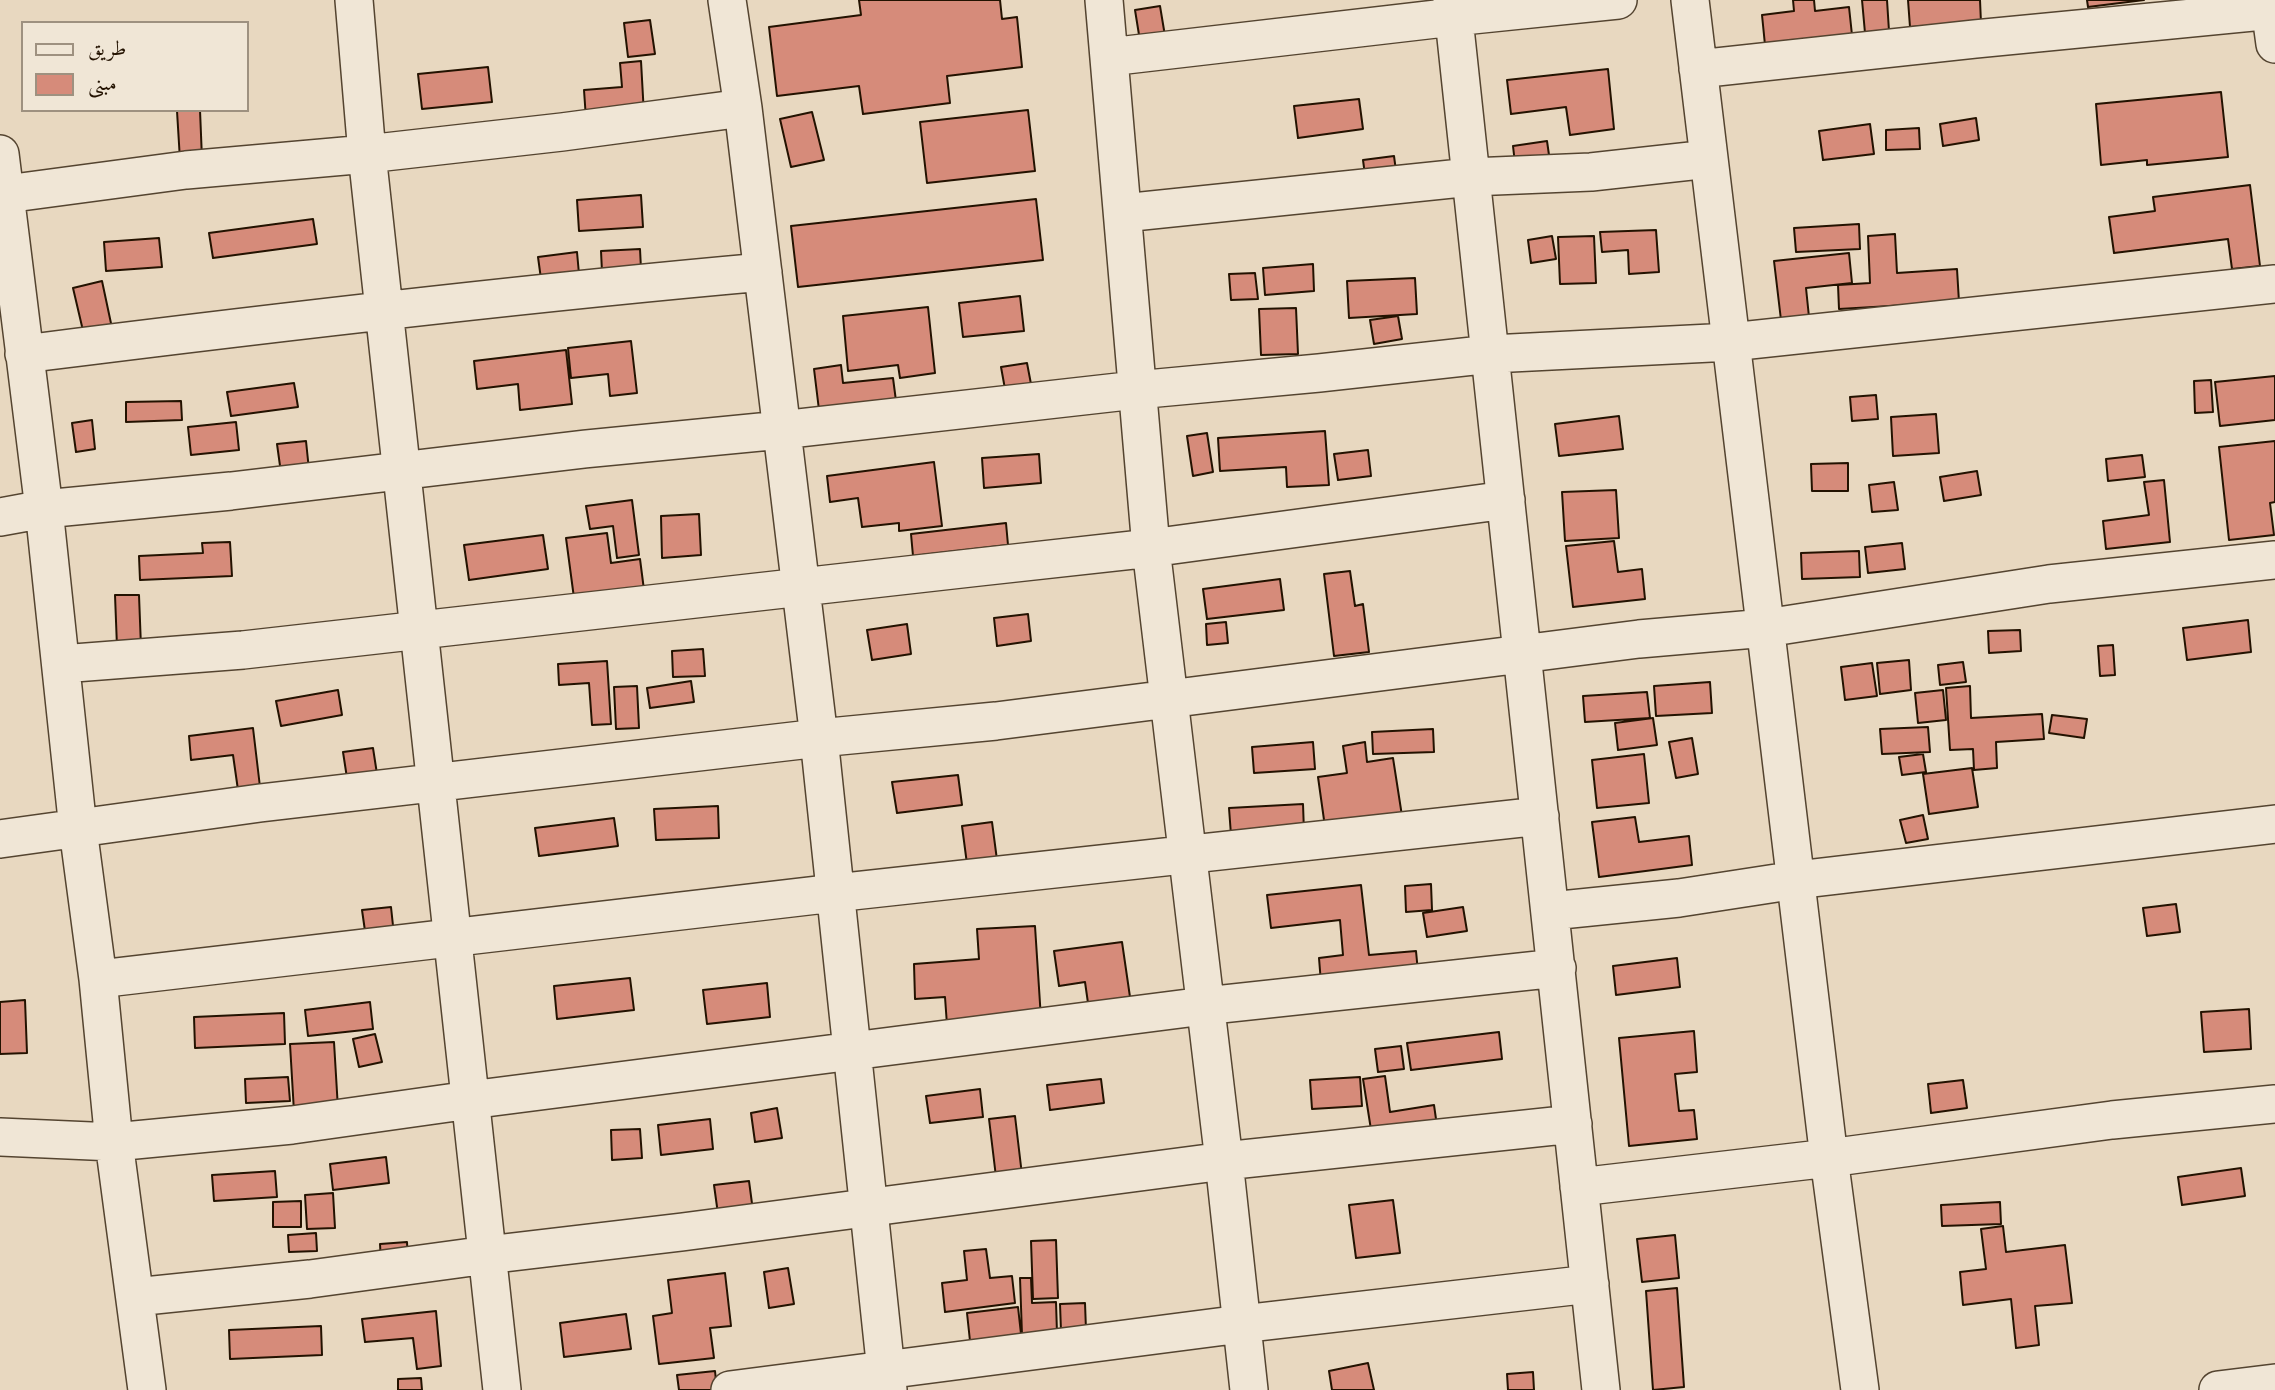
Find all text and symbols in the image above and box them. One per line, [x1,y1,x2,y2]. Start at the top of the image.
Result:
legend [21,21,248,112]
text: طريق [88,34,126,62]
text: مبنى [88,69,117,97]

